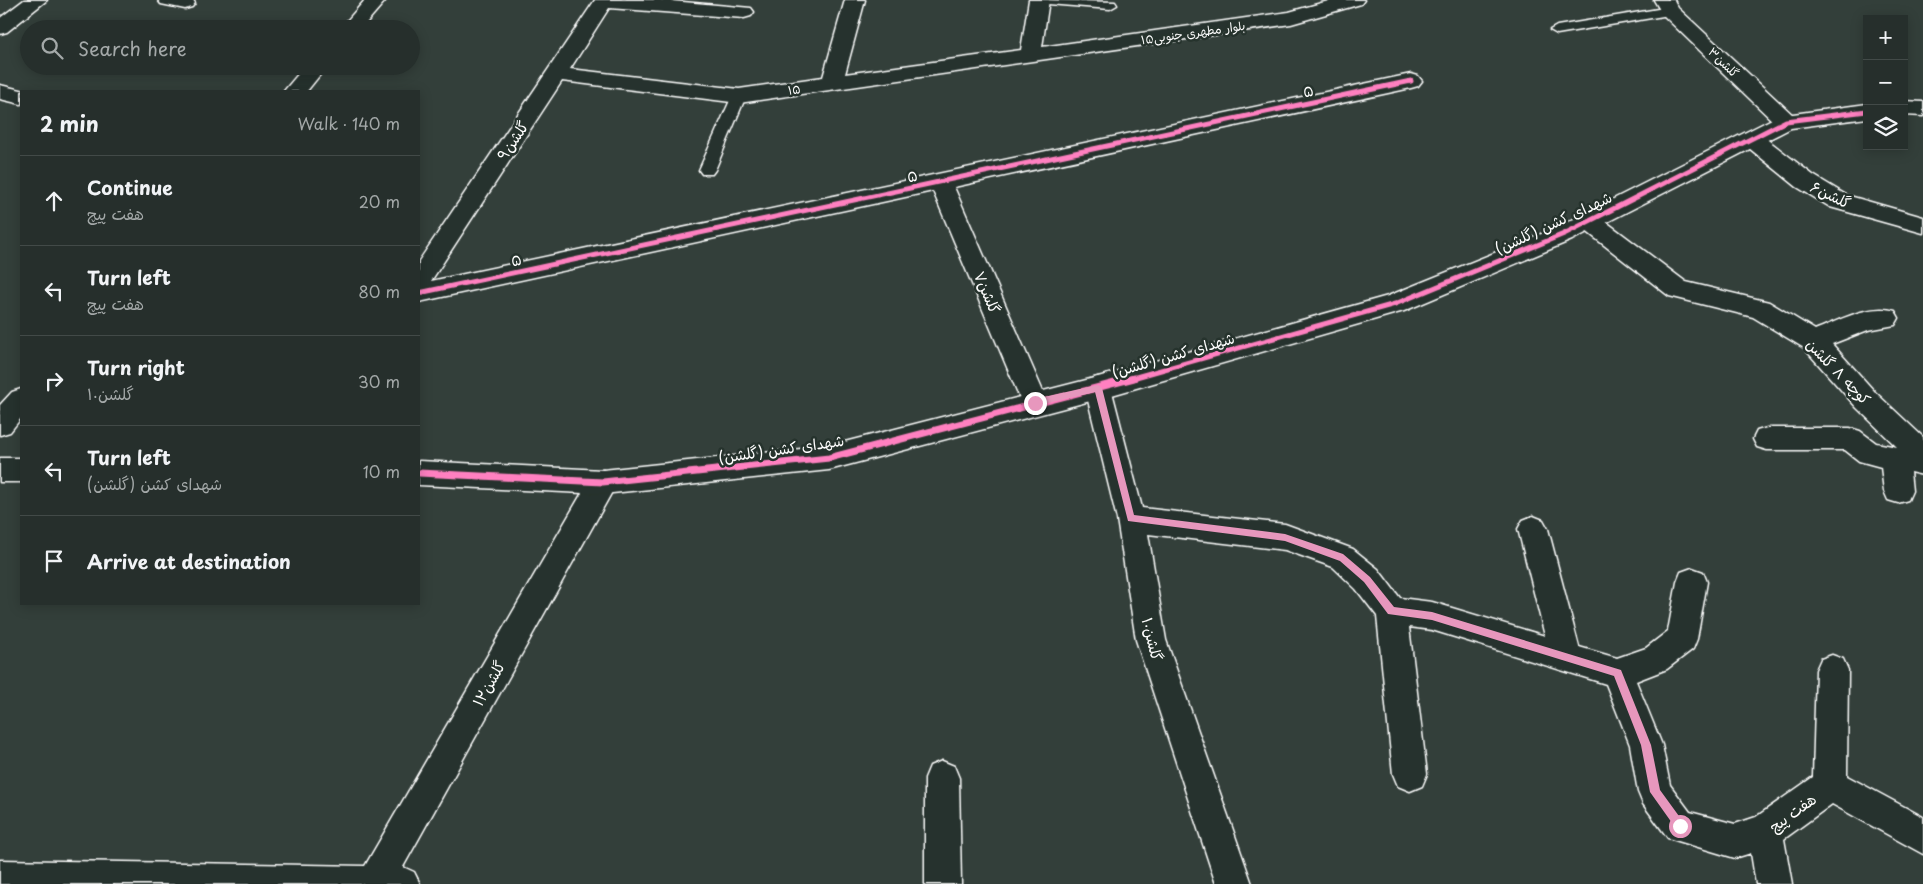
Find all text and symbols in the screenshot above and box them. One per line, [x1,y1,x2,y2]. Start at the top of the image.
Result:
map controls [1863,15,1908,150]
button: + [1863,15,1908,60]
street label: بلوار مطهری جنوبی۱۵ [1140,16,1246,48]
search box [20,20,420,75]
icon: search [38,34,66,62]
text: Search here [78,34,187,62]
street label: گلشن۳ [1705,43,1743,81]
button: − [1863,60,1908,105]
street label: ۵ [1301,78,1315,102]
street label: ۱۵ [786,79,802,99]
button: layers [1863,105,1908,150]
text: 2 min [40,107,99,139]
text: Walk · 140 m [298,111,400,135]
street label: گلشن۹ [490,116,534,164]
street label: ۵ [905,163,919,187]
text: Continue [87,173,173,201]
street label: گلشن۶ [1807,174,1855,214]
street label: شهدای کشن (گلشن) [1491,185,1615,259]
icon: ahead [40,187,68,215]
text: 20 m [359,189,400,213]
text: هفت پیچ [87,201,144,225]
street label: ۵ [509,247,523,271]
text: Turn left [87,263,171,291]
street label: گلشن۷ [969,267,1007,317]
icon: left [40,277,68,305]
text: 80 m [358,279,400,303]
text: هفت پیچ [87,291,144,315]
street label: شهدای کشن (گلشن) [1109,325,1237,383]
street label: کوچه ۸ گلشن [1801,333,1877,409]
text: Turn right [87,353,185,381]
icon: right [40,367,68,395]
text: 30 m [358,369,400,393]
text: گلشن۱۰ [87,381,134,405]
route end [1024,392,1047,415]
street label: شهدای کشن (گلشن) [717,428,845,468]
text: Turn left [87,443,171,471]
icon: left [40,457,68,485]
text: 10 m [363,459,400,483]
text: شهدای کشن (گلشن) [87,471,222,495]
icon: arrive [40,547,68,575]
text: Arrive at destination [87,547,291,575]
street label: گلشن۱۰ [1137,615,1169,663]
street label: گلشن۱۲ [466,656,510,710]
street label: هفت پیچ [1764,787,1820,837]
route start [1669,815,1692,838]

